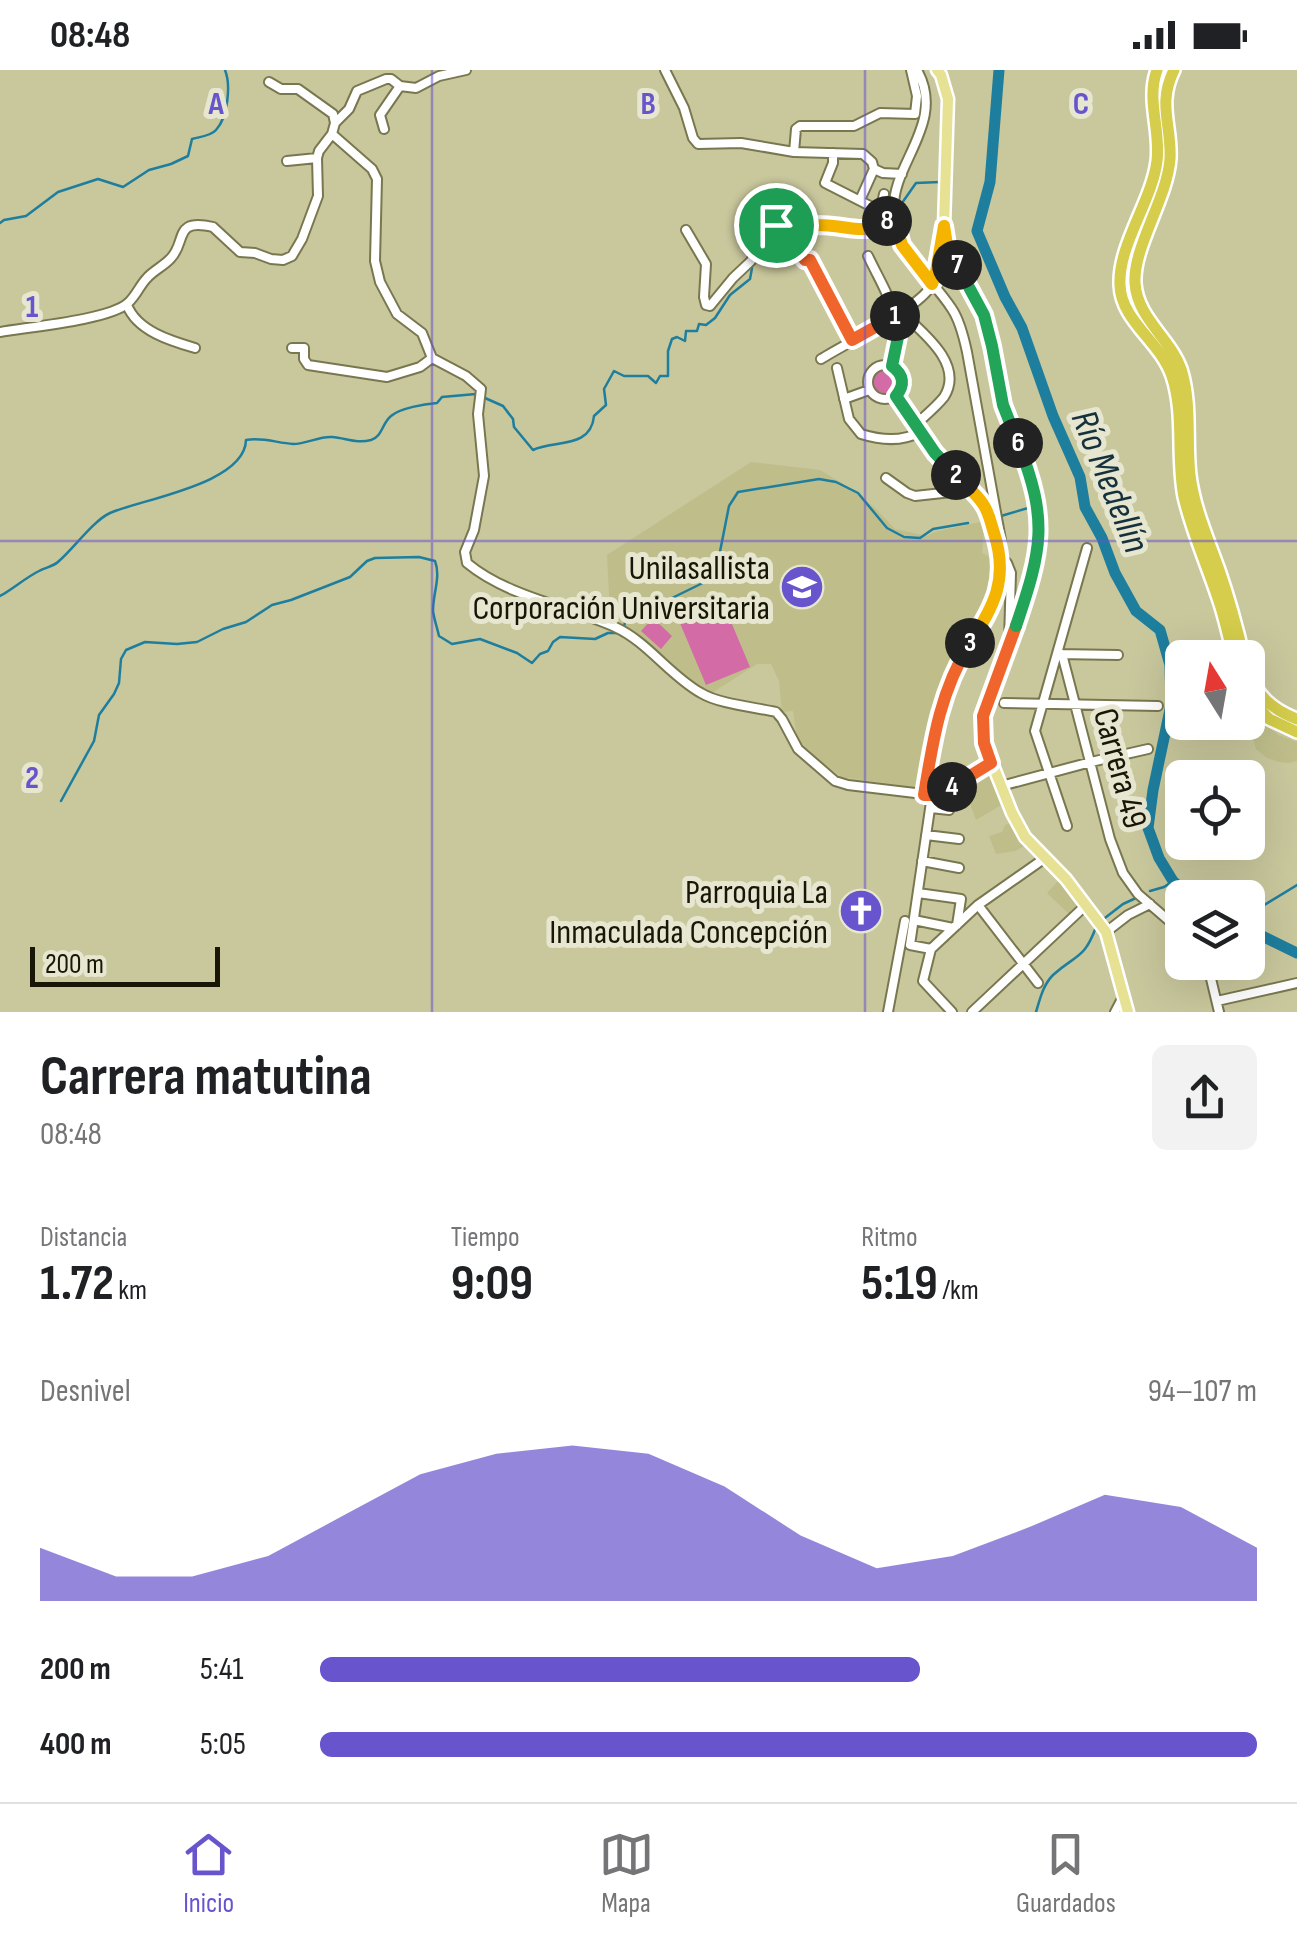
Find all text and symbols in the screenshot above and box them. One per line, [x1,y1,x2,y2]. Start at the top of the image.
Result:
text: 08:48 [50,13,130,58]
text: A [207,85,224,124]
text: B [640,85,656,124]
text: C [1073,85,1089,124]
pin [734,183,819,268]
pin: 8 [862,196,912,246]
icon: arrive [749,198,804,253]
text: 8 [880,204,894,237]
pin: 7 [932,240,982,290]
text: 7 [951,248,963,281]
text: 1 [26,288,39,327]
pin: 1 [870,291,920,341]
text: 1 [890,299,900,332]
water label: Río Medellín [1061,404,1158,559]
pin: 6 [993,418,1043,468]
text: 6 [1011,426,1025,459]
pin: 2 [931,450,981,500]
text: 2 [950,458,962,491]
place label: Unilasallista Corporación Universitaria [472,547,770,630]
school or university icon: Unilasallista Corporación Universitaria [779,564,825,610]
pin: 3 [945,618,995,668]
text: 3 [964,626,976,659]
north arrow [1165,640,1265,740]
map controls [1165,640,1265,980]
street label: Carrera 49 [1083,704,1156,833]
text: 2 [25,759,39,798]
button: locate [1165,760,1265,860]
pin: 4 [927,762,977,812]
text: 4 [945,770,959,803]
place label: Parroquia La Inmaculada Concepción [549,871,828,954]
button: layers [1165,880,1265,980]
church icon: Parroquia La Inmaculada Concepción [838,888,884,934]
scale bar [30,942,220,986]
text: 200 m [45,948,104,981]
text: Carrera matutina [40,1044,372,1111]
button: share [1152,1045,1257,1150]
text: 08:48 [40,1115,102,1154]
text: Distancia [40,1221,127,1254]
text: Tiempo [451,1221,520,1254]
text: Ritmo [861,1221,918,1254]
text: 1.72 [40,1254,114,1314]
text: 9:09 [451,1254,533,1314]
text: 5:19 [861,1254,938,1314]
text: km [114,1274,147,1307]
text: /km [938,1274,979,1307]
text: Desnivel [40,1372,131,1411]
text: 94–107 m [1148,1372,1257,1411]
text: 200 m [40,1650,111,1689]
text: 5:41 [200,1650,244,1689]
text: 400 m [40,1725,112,1764]
text: 5:05 [200,1725,246,1764]
tab: Inicio [181,1827,236,1920]
tab: Mapa [599,1827,654,1920]
tab: Guardados [1016,1827,1116,1920]

